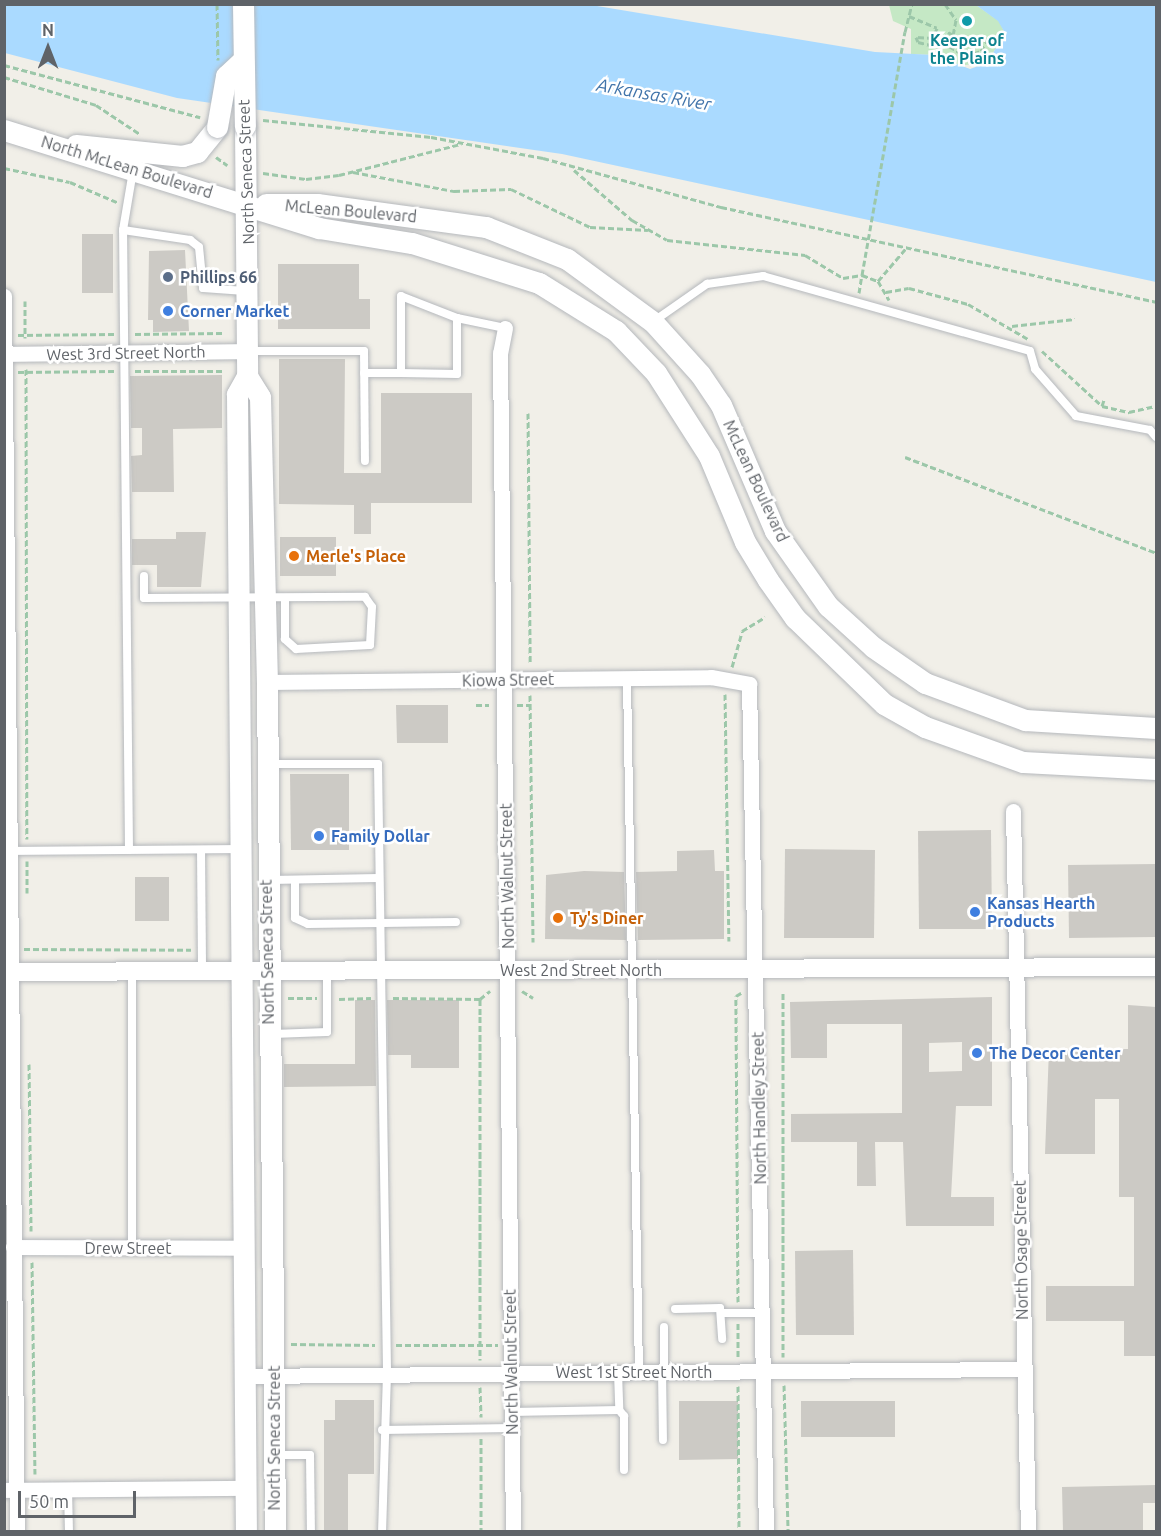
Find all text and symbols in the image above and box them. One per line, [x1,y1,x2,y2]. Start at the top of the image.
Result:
marker: Keeper of the Plains [960,14,974,28]
north arrow [18,18,78,78]
text: N [42,21,54,39]
place label: Keeper of the Plains [930,30,1004,68]
water label: Arkansas River [595,73,713,115]
street label: North Seneca Street [234,99,258,245]
street label: North McLean Boulevard [39,132,215,202]
street label: McLean Boulevard [284,196,418,226]
place label: Phillips 66 [180,267,257,287]
marker: Phillips 66 [161,270,175,284]
place label: Corner Market [180,301,289,321]
marker: Corner Market [161,304,175,318]
street label: West 3rd Street North [46,342,206,364]
street label: McLean Boulevard [719,417,793,545]
place label: Merle's Place [306,546,406,566]
marker: Merle's Place [287,549,301,563]
street label: Kiowa Street [462,670,554,690]
street label: North Walnut Street [496,803,518,949]
place label: Family Dollar [331,826,430,846]
marker: Family Dollar [312,829,326,843]
street label: North Seneca Street [256,879,278,1025]
place label: Kansas Hearth Products [987,893,1095,931]
marker: Kansas Hearth Products [968,905,982,919]
place label: Ty's Diner [570,908,644,928]
marker: Ty's Diner [551,911,565,925]
street label: West 2nd Street North [500,960,662,980]
street label: North Handley Street [748,1031,770,1185]
place label: The Decor Center [989,1043,1120,1063]
marker: The Decor Center [970,1046,984,1060]
street label: North Osage Street [1010,1180,1032,1320]
street label: Drew Street [85,1238,171,1258]
street label: North Walnut Street [500,1289,522,1435]
street label: West 1st Street North [556,1362,712,1382]
street label: North Seneca Street [264,1365,284,1511]
scale bar [21,1479,140,1517]
text: 50 m [29,1491,69,1511]

